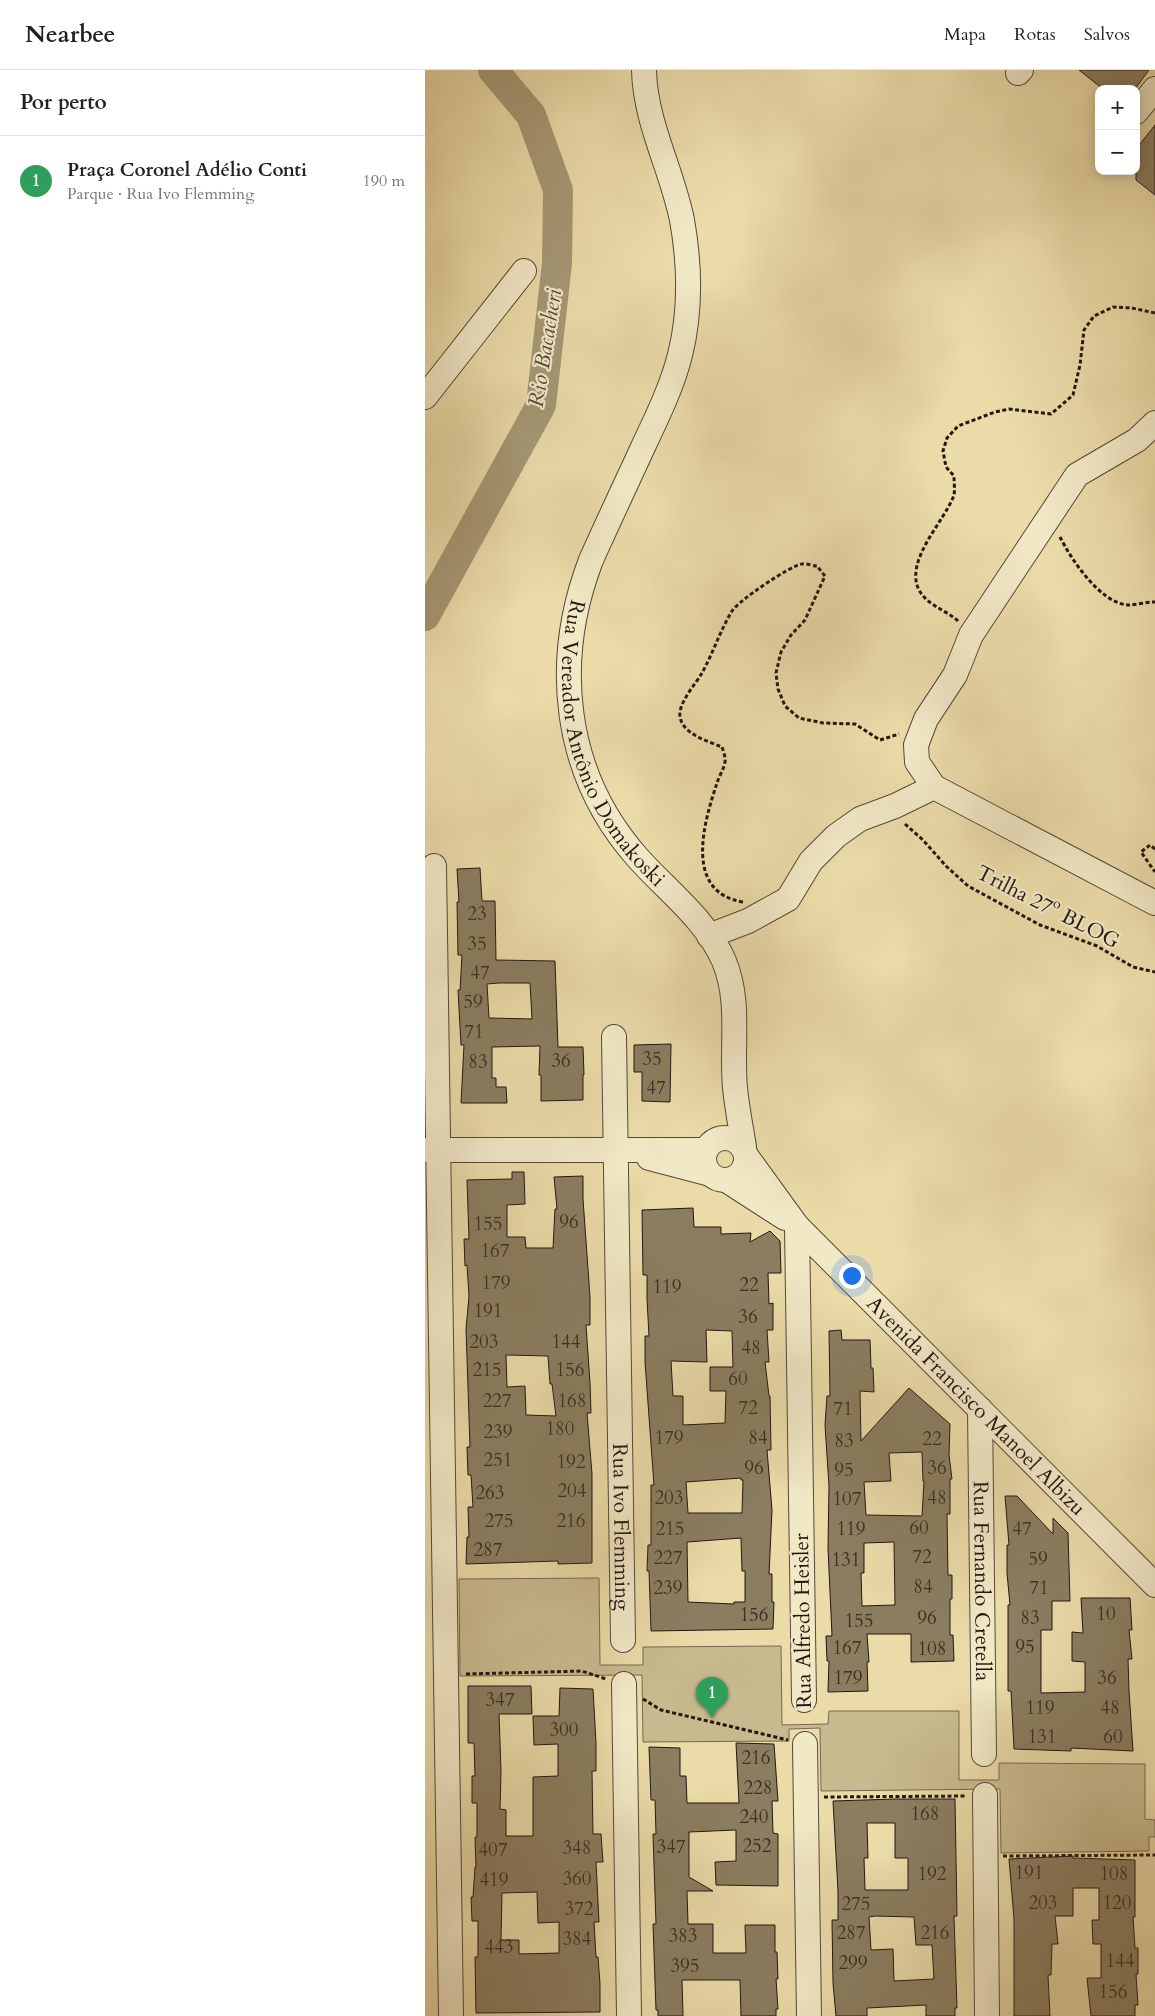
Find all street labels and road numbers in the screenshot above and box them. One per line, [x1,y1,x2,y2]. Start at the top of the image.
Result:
street label: Rua Vereador Antônio Domakoski [554,597,672,893]
street label: Trilha 27º BLOG [971,858,1125,956]
street label: Avenida Francisco Manoel Albizu [860,1289,1092,1522]
street label: Rua Ivo Flemming [606,1443,637,1611]
street label: Rua Fernando Cretella [966,1481,998,1681]
street label: Rua Alfredo Heisler [787,1533,819,1709]

